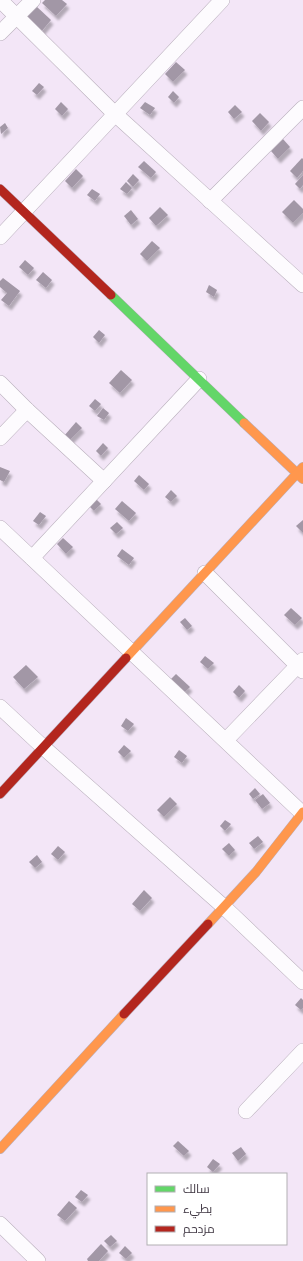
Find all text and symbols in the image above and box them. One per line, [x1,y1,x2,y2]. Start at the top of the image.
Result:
legend [147,1173,287,1245]
text: سالك [183,1180,210,1197]
text: بطيء [183,1200,212,1219]
text: مزدحم [183,1220,215,1237]

